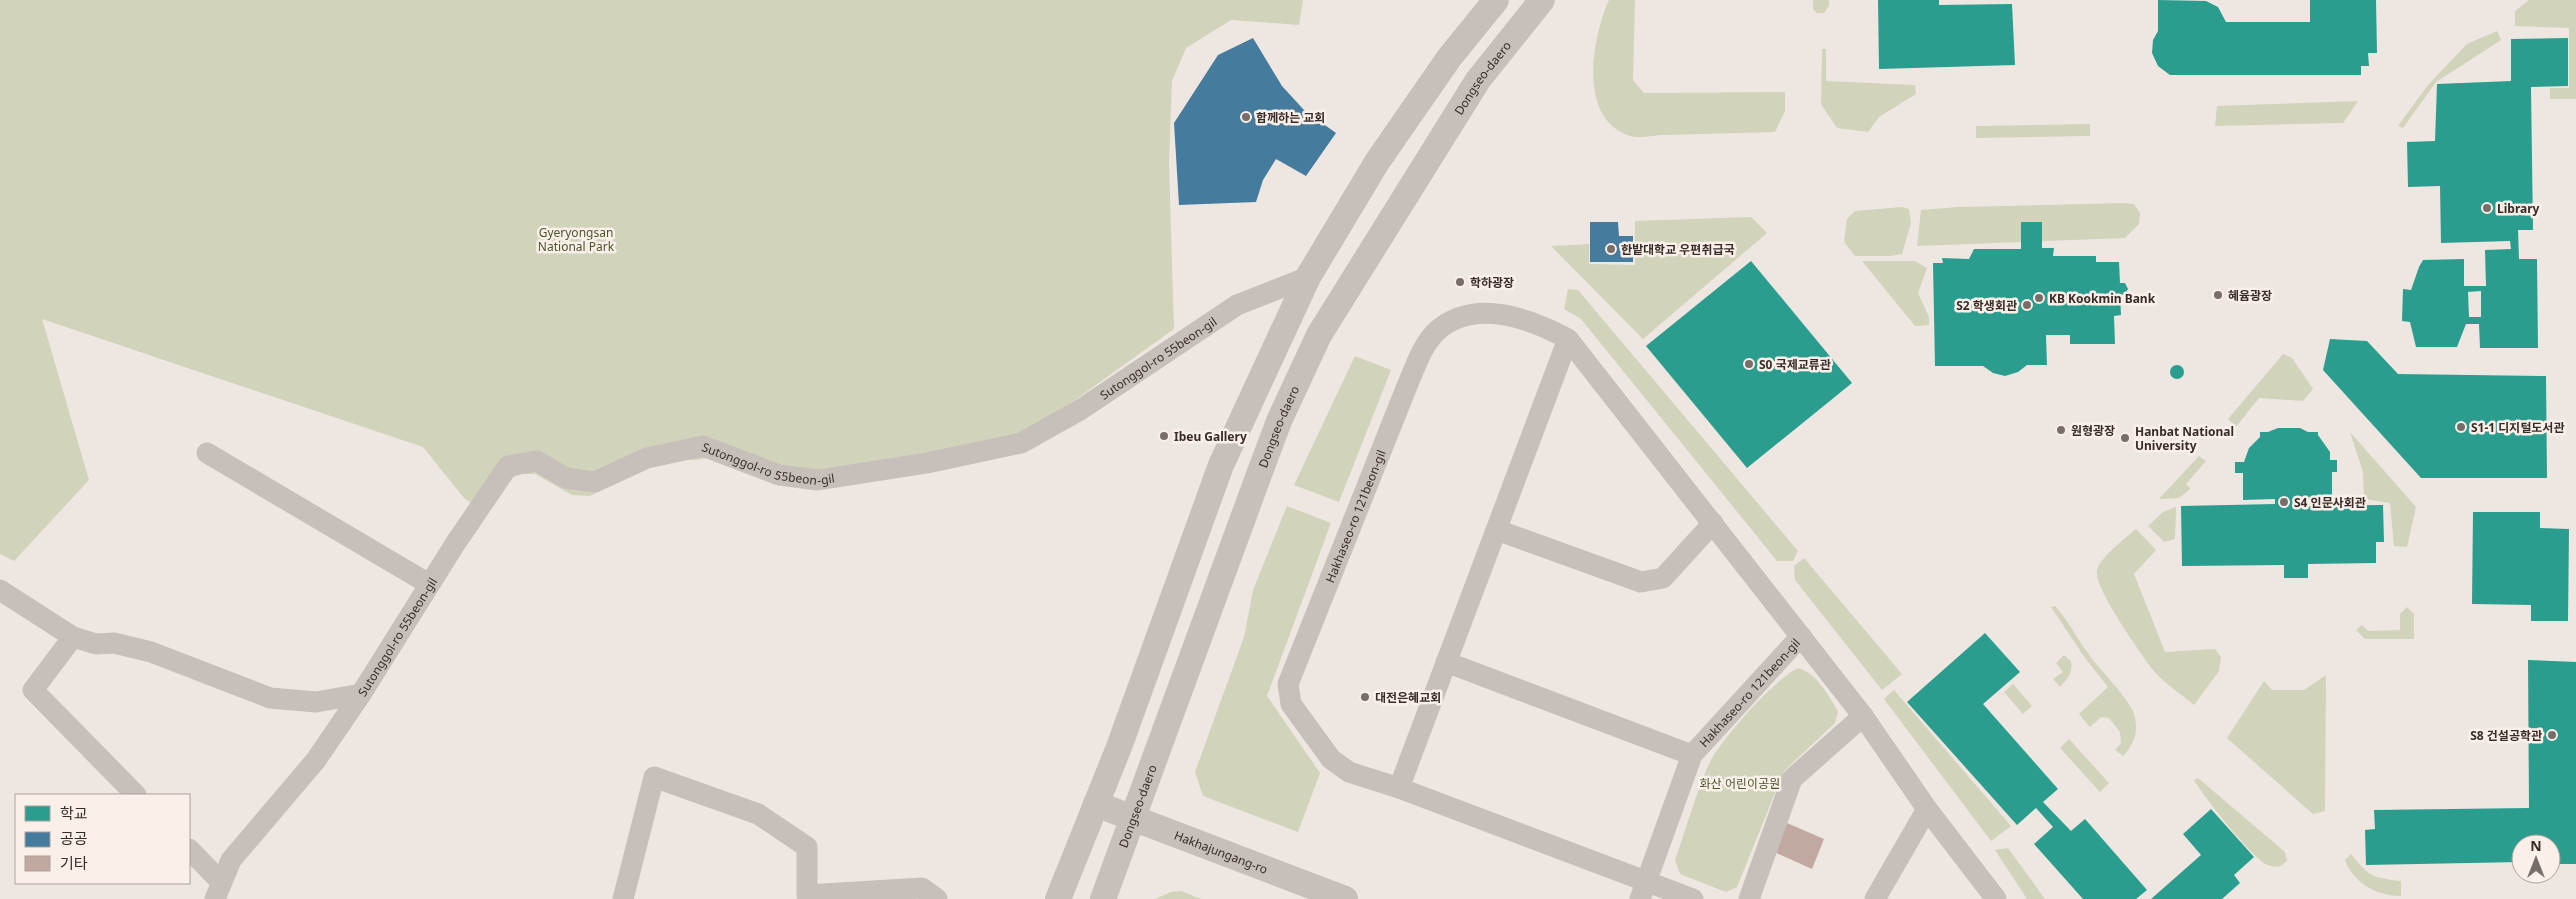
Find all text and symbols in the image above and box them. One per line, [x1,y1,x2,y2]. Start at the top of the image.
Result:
street label: Dongseo-daero [1450,37,1515,118]
place label: 함께하는 교회 [1256,109,1325,126]
marker: 함께하는 교회 [1240,111,1252,123]
place label: Library [2497,200,2540,217]
marker: Library [2481,202,2493,214]
park label: Gyeryongsan National Park [538,224,615,255]
place label: 한밭대학교 우편취급국 [1621,241,1735,258]
marker: 한밭대학교 우편취급국 [1605,243,1617,255]
place label: 학하광장 [1470,274,1514,291]
marker: 학하광장 [1454,276,1466,288]
place label: 혜윰광장 [2228,287,2272,304]
marker: 혜윰광장 [2212,289,2224,301]
place label: KB Kookmin Bank [2049,290,2156,307]
marker: KB Kookmin Bank [2033,292,2045,304]
place label: S2 학생회관 [1956,297,2017,314]
marker: S2 학생회관 [2021,299,2033,311]
street label: Sutonggol-ro 55beon-gil [1096,313,1220,403]
place label: S0 국제교류관 [1759,356,1831,373]
marker: S0 국제교류관 [1743,358,1755,370]
street label: Dongseo-daero [1254,383,1303,470]
place label: S1-1 디지털도서관 [2471,419,2565,436]
marker: S1-1 디지털도서관 [2455,421,2467,433]
place label: 원형광장 [2071,422,2115,439]
place label: Hanbat National University [2135,423,2234,454]
marker: 원형광장 [2055,424,2067,436]
place label: Ibeu Gallery [1174,428,1247,445]
marker: Ibeu Gallery [1158,430,1170,442]
marker: Hanbat National University [2119,432,2131,444]
street label: Sutonggol-ro 55beon-gil [700,438,836,489]
street label: Hakhaseo-ro 121beon-gil [1321,447,1389,585]
place label: S4 인문사회관 [2294,494,2366,511]
marker: S4 인문사회관 [2278,496,2290,508]
street label: Sutonggol-ro 55beon-gil [353,574,441,699]
street label: Hakhaseo-ro 121beon-gil [1695,634,1804,750]
place label: 대전은혜교회 [1375,689,1441,706]
marker: 대전은혜교회 [1359,691,1371,703]
place label: S8 건설공학관 [2470,727,2542,744]
marker: S8 건설공학관 [2546,729,2558,741]
street label: Dongseo-daero [1114,762,1160,850]
park label: 화산 어린이공원 [1700,775,1780,792]
legend [15,794,190,884]
text: 학교 [60,803,88,823]
street label: Hakhajungang-ro [1172,826,1270,877]
text: 공공 [60,828,88,848]
north arrow [2511,834,2561,884]
text: N [2530,836,2542,855]
text: 기타 [60,853,88,873]

